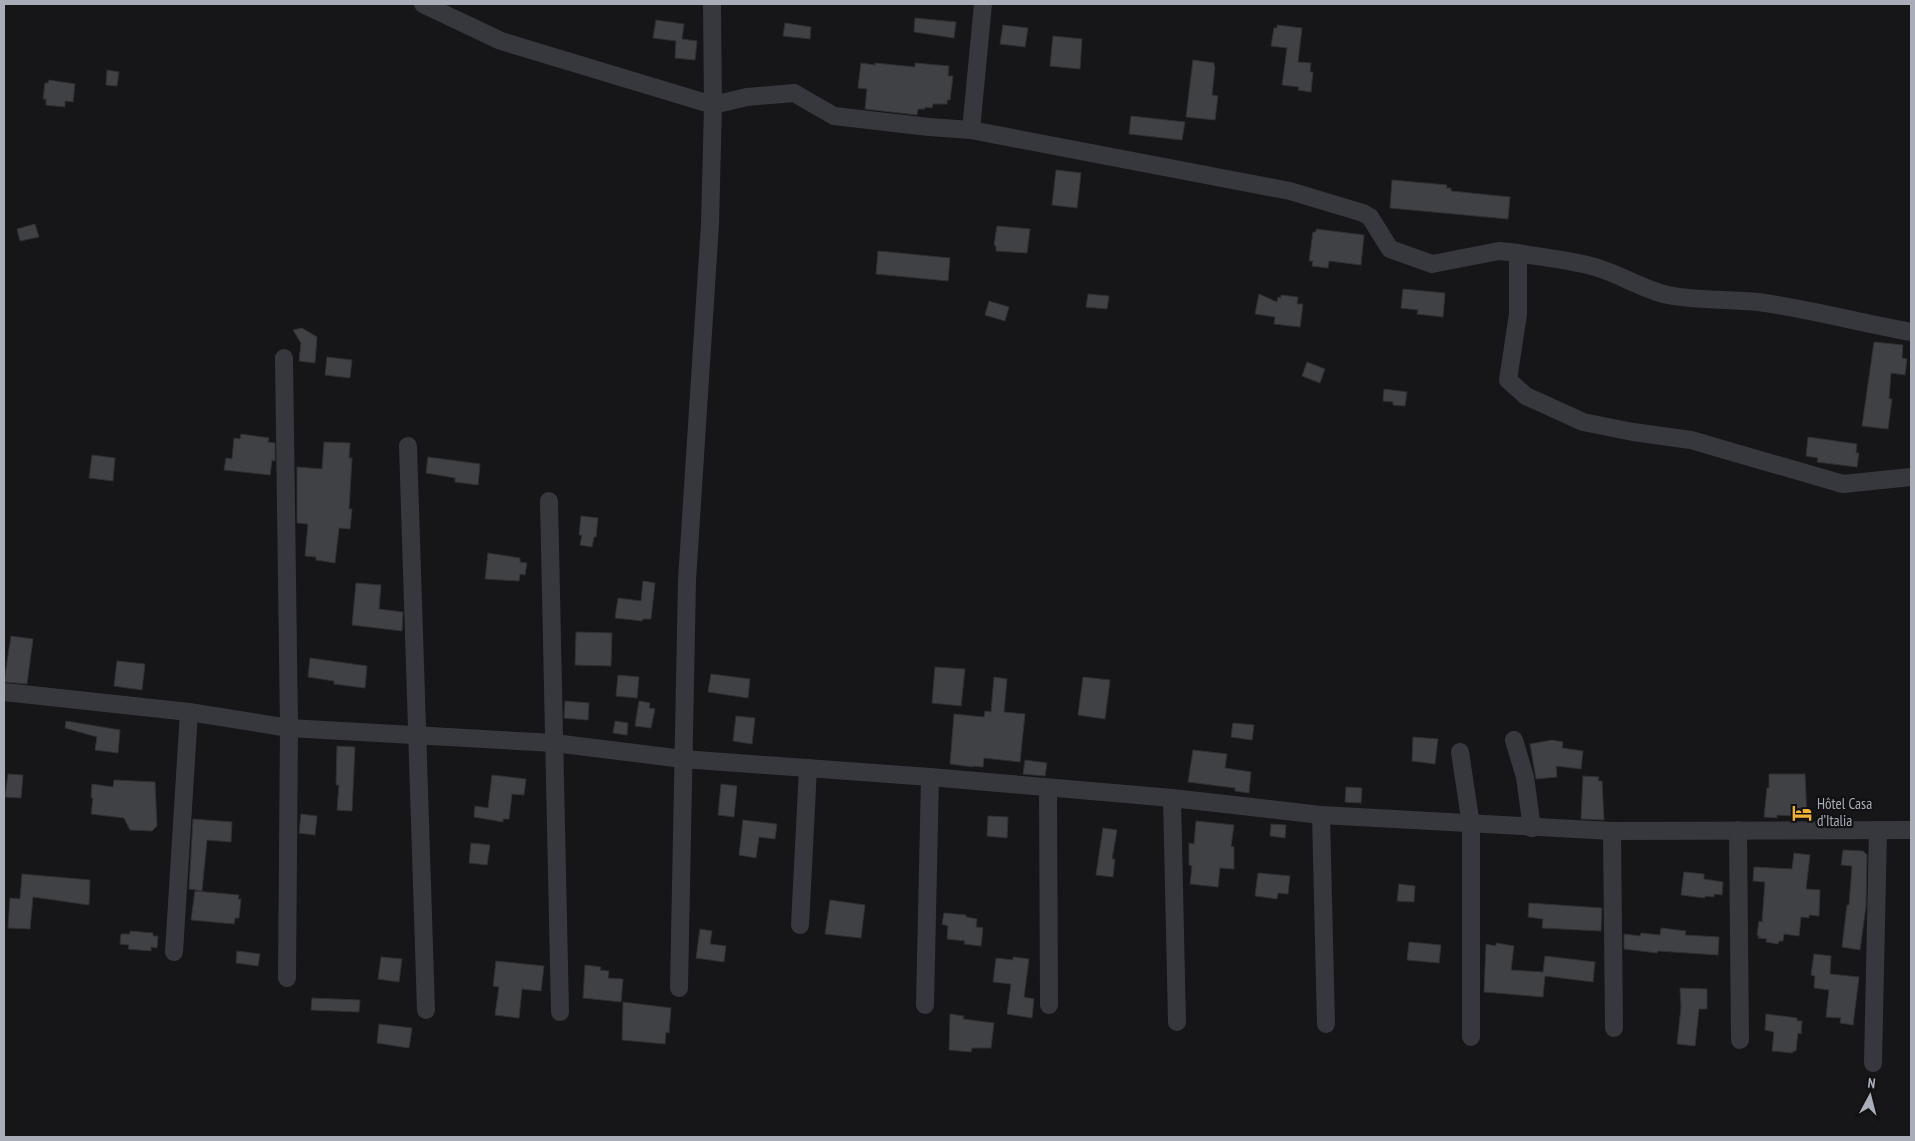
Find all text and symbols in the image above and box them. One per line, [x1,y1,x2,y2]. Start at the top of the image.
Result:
place label: Hôtel Casa d’Italia [1817,794,1872,830]
hotel icon: Hôtel Casa d’Italia [1791,802,1813,824]
north arrow [1845,1071,1895,1121]
text: N [1867,1074,1876,1092]

